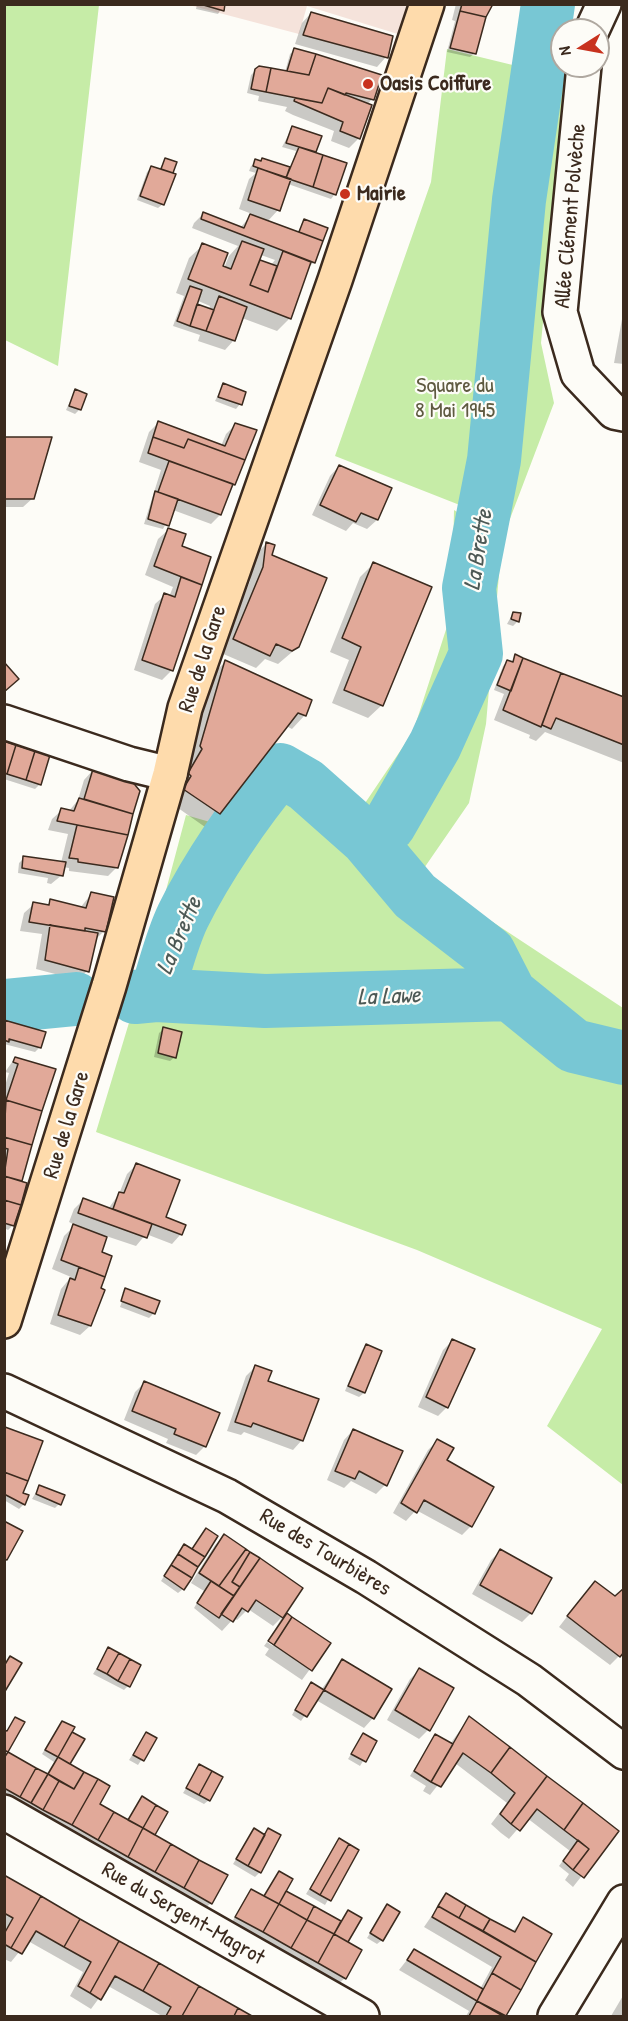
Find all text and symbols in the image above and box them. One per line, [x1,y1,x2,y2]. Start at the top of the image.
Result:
north arrow [550,18,610,78]
text: N [553,45,576,57]
place label: Oasis Coiffure [380,71,491,97]
marker: Oasis Coiffure [361,77,375,91]
street label: Allée Clément Polvèche [550,123,592,309]
place label: Mairie [357,181,406,207]
marker: Mairie [338,187,352,201]
park label: Square du 8 Mai 1945 [415,373,495,424]
water label: La Brette [458,508,500,592]
street label: Rue de la Gare [173,602,233,716]
water label: La Brette [151,893,209,979]
water label: La Lawe [357,982,421,1012]
street label: Rue de la Gare [38,1068,96,1182]
street label: Rue des Tourbières [255,1503,395,1603]
street label: Rue du Sergent-Magrot [97,1857,269,1971]

